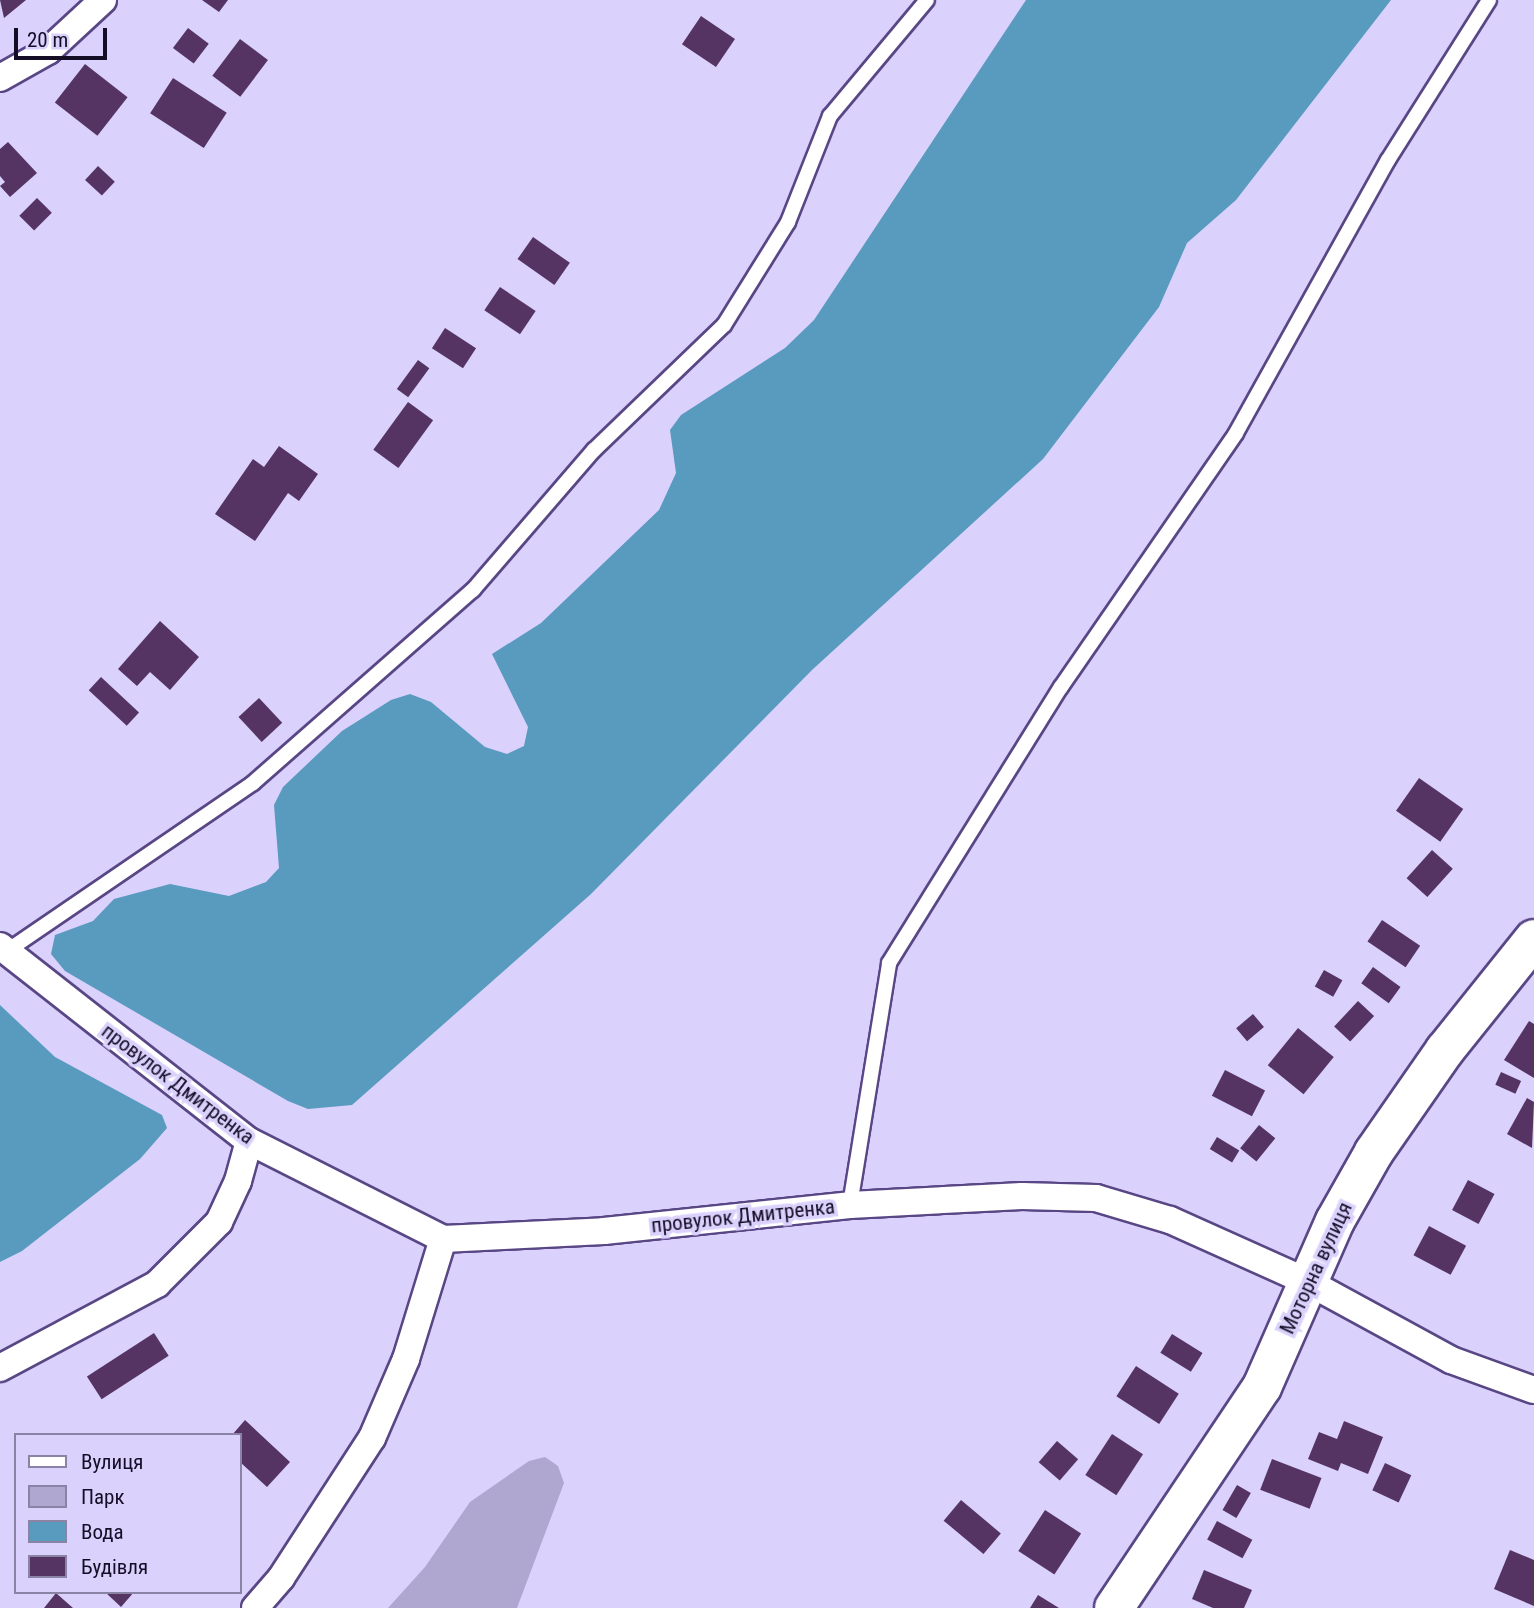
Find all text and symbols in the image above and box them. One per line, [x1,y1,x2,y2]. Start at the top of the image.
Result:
scale bar [18,14,110,58]
text: 20 m [27,28,68,52]
street label: провулок Дмитренка [97,1018,259,1150]
street label: провулок Дмитренка [650,1194,836,1238]
street label: Моторна вулиця [1274,1198,1358,1338]
legend [14,1433,242,1594]
text: Вулиця [81,1450,143,1474]
text: Парк [81,1485,125,1509]
text: Вода [81,1520,124,1544]
text: Будівля [81,1555,148,1579]

